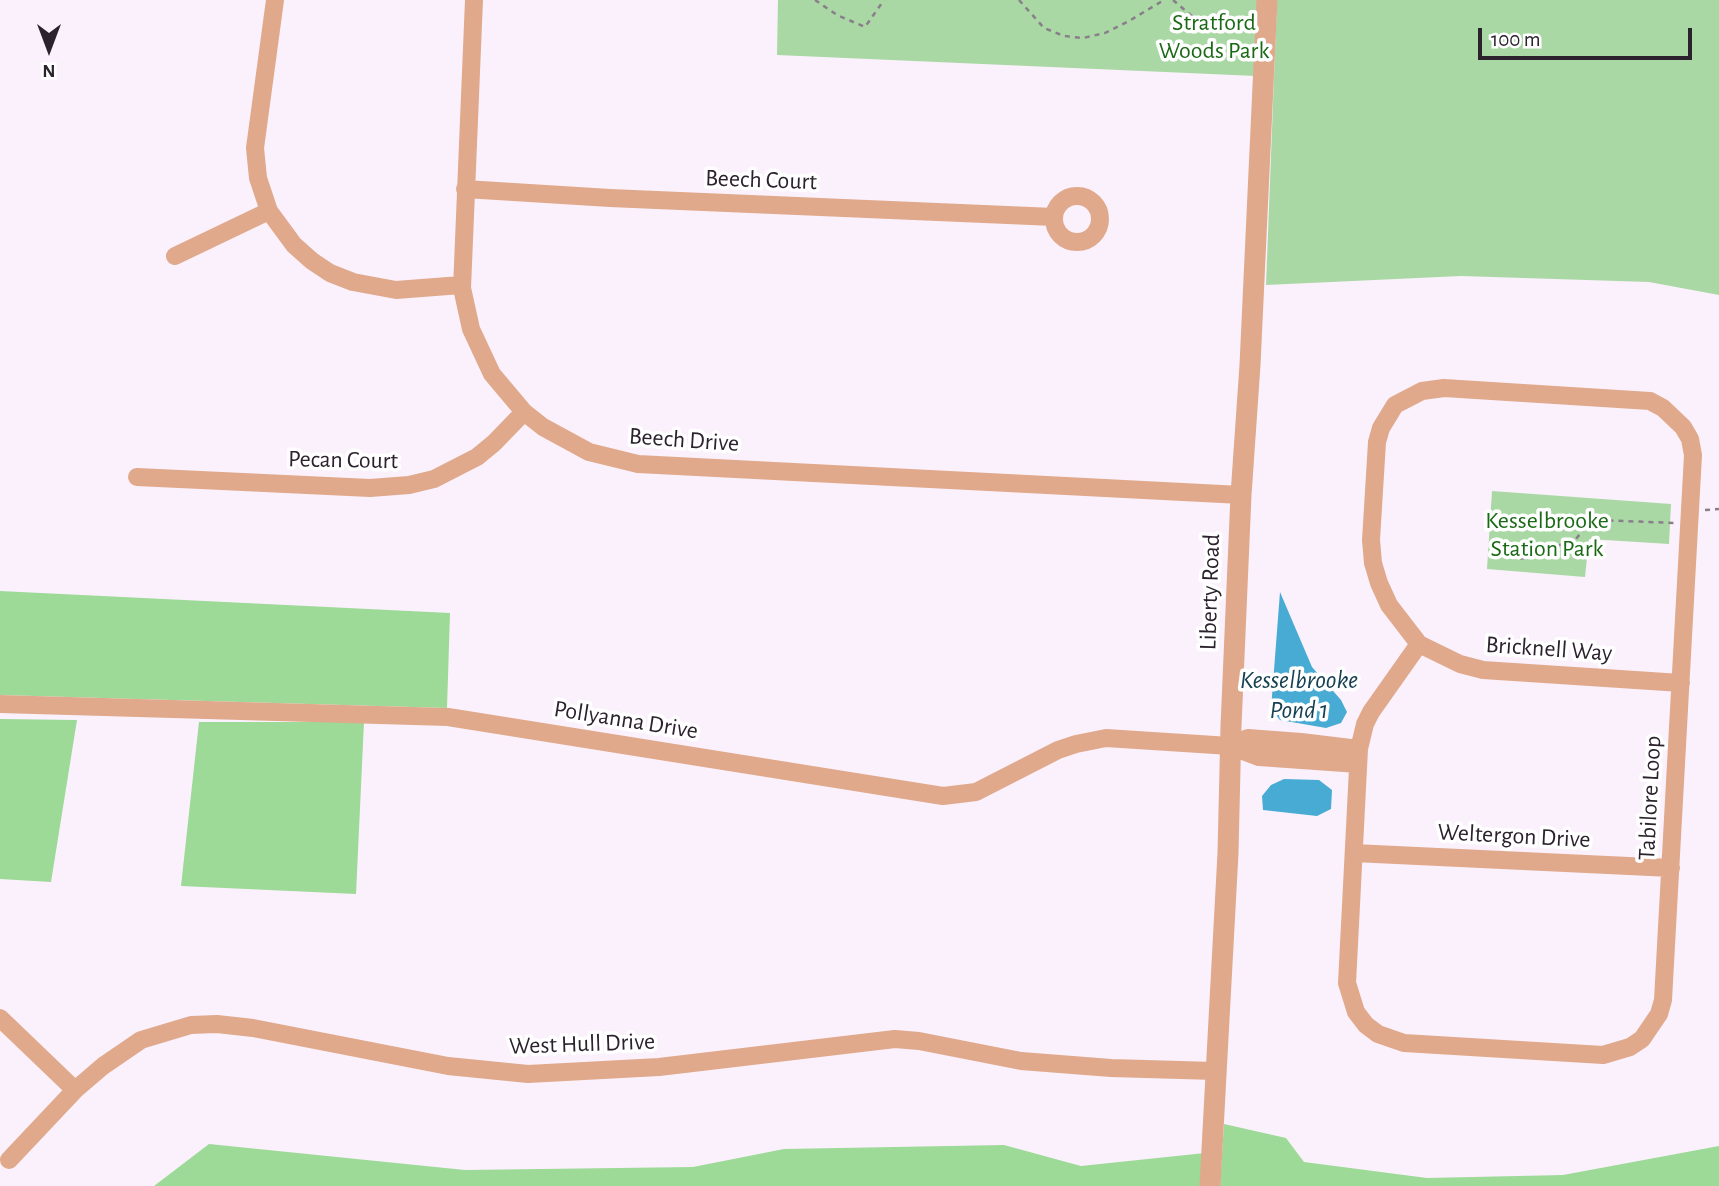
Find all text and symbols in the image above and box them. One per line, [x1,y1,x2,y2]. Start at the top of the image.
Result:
park label: Stratford Woods Park [1159,9,1269,65]
north arrow [14,14,84,84]
scale bar [1481,14,1694,58]
text: 100 m [1491,29,1541,50]
text: N [42,61,56,80]
street label: Beech Court [705,164,817,196]
street label: Beech Drive [628,422,740,458]
street label: Pecan Court [288,445,398,475]
park label: Kesselbrooke Station Park [1485,507,1609,563]
street label: Liberty Road [1194,533,1226,651]
street label: Bricknell Way [1485,630,1613,668]
water label: Kesselbrooke Pond 1 [1240,664,1358,726]
street label: Pollyanna Drive [552,694,700,746]
street label: Tabilore Loop [1632,735,1668,861]
street label: Weltergon Drive [1437,818,1591,854]
street label: West Hull Drive [508,1027,656,1061]

